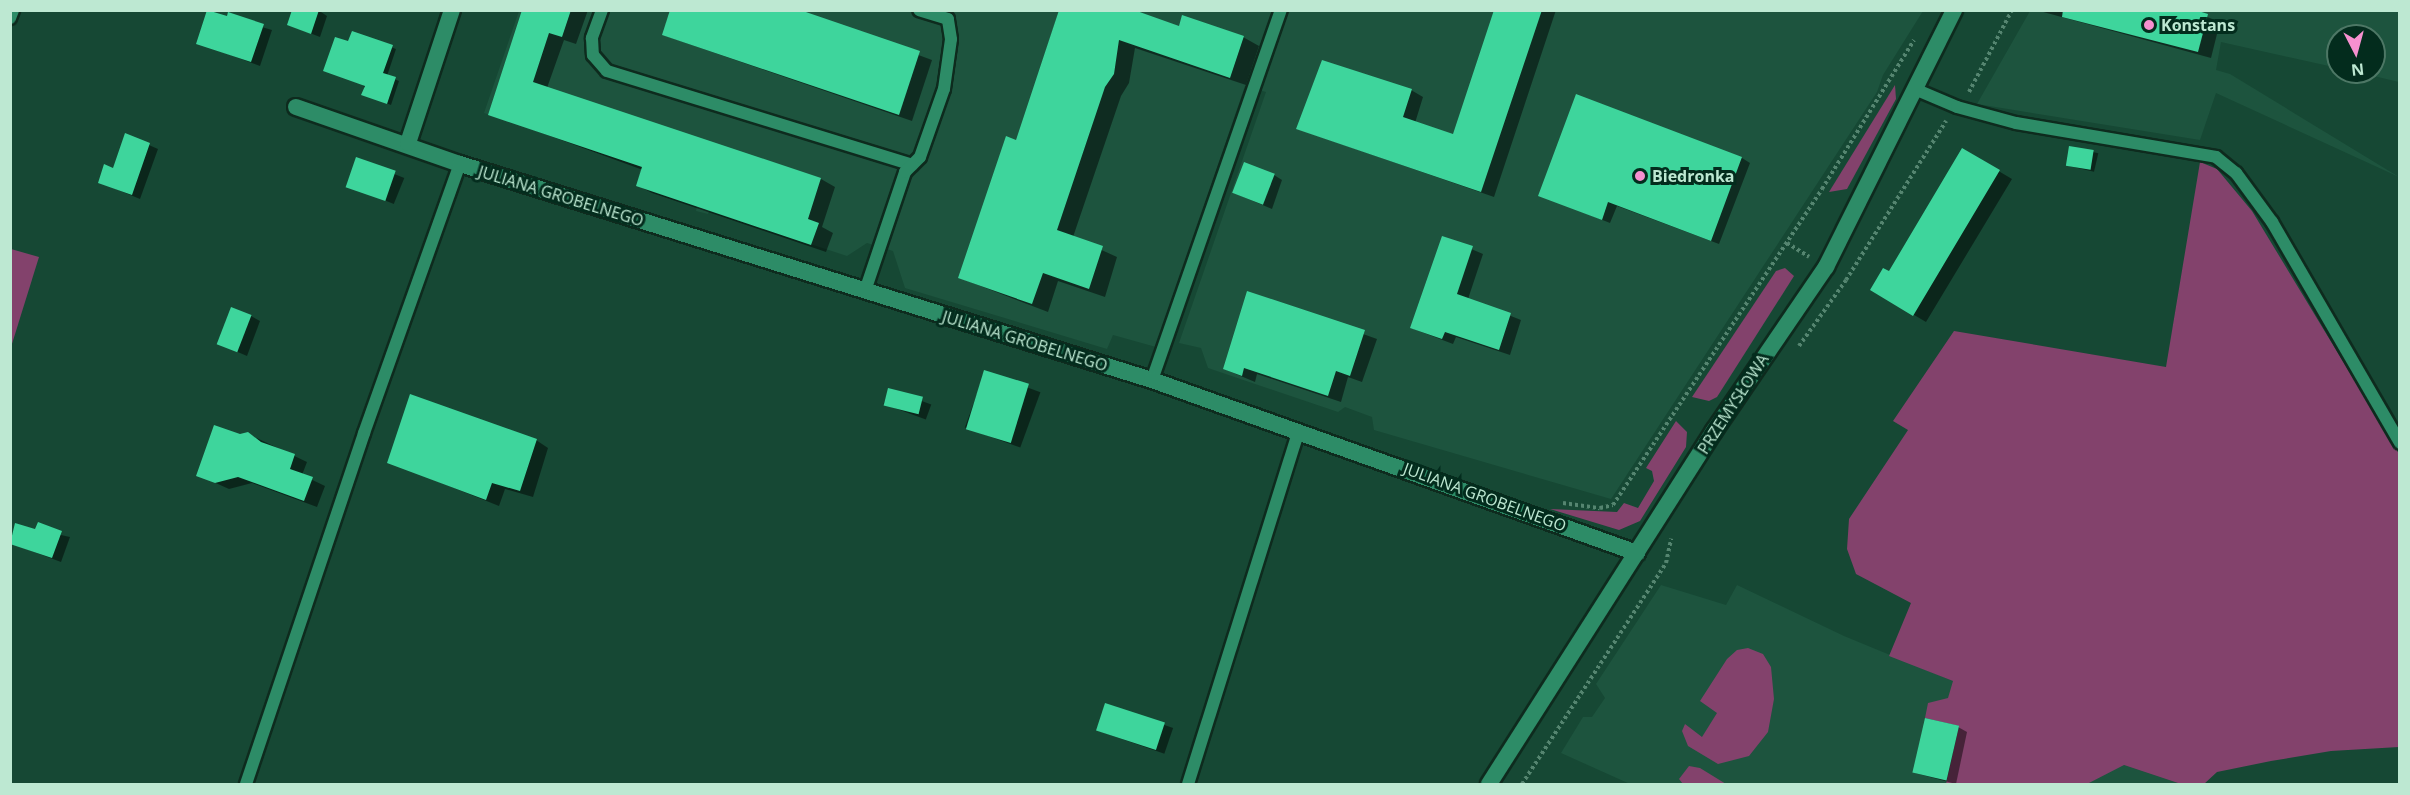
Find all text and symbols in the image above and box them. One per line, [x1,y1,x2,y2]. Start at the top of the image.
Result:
place label: Konstans [2161,15,2235,35]
marker: Konstans [2142,18,2156,32]
north arrow [2326,24,2386,84]
text: N [2350,58,2365,82]
street label: JULIANA GROBELNEGO [476,162,646,230]
place label: Biedronka [1652,166,1734,186]
marker: Biedronka [1633,169,1647,183]
street label: JULIANA GROBELNEGO [940,307,1110,375]
street label: PRZEMYSŁOWA [1694,350,1772,458]
street label: JULIANA GROBELNEGO [1401,459,1569,535]

